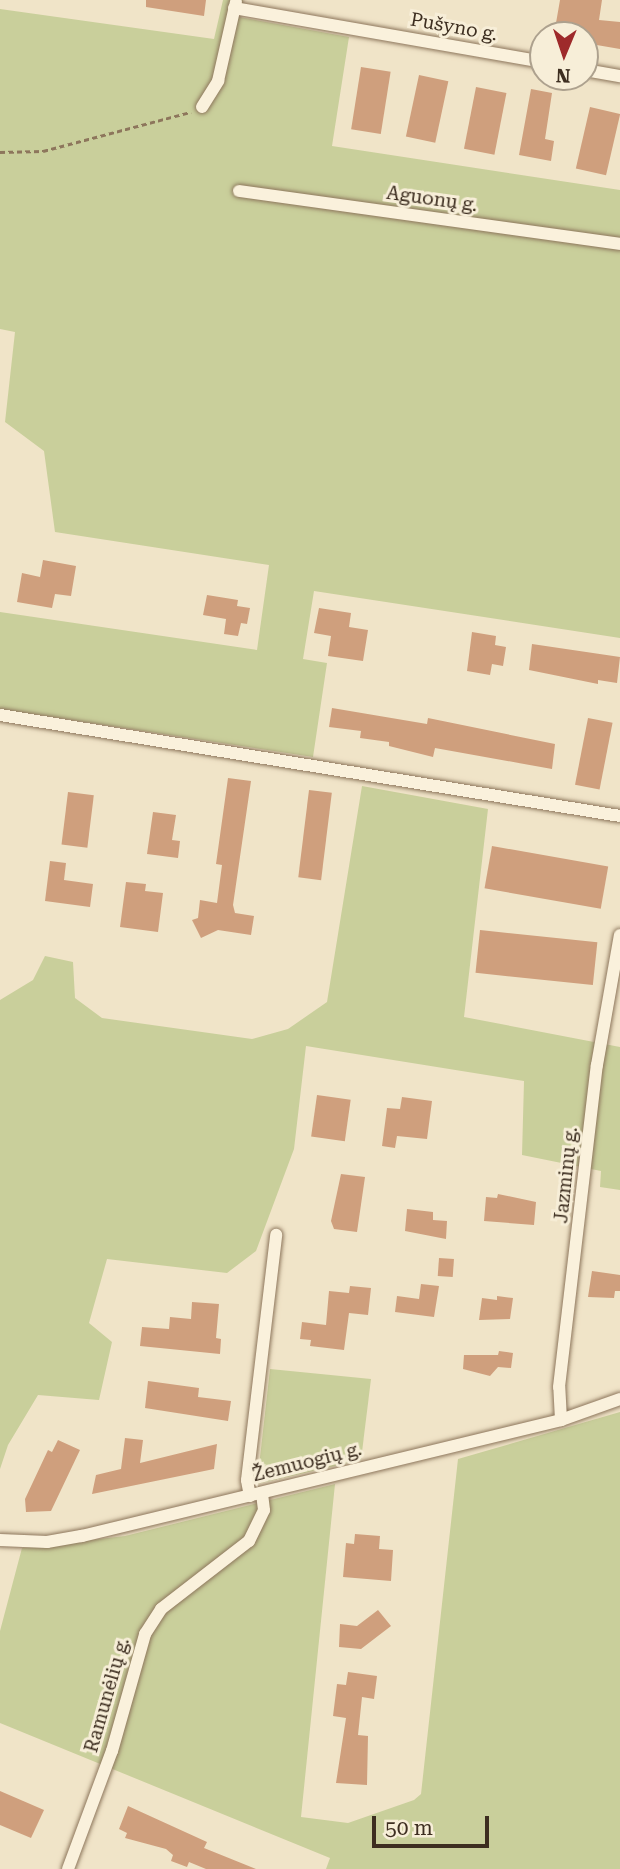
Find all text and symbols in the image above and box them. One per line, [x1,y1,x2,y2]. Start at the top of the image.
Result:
street label: Pušyno g. [409,8,499,46]
north arrow [529,21,599,91]
text: N [556,64,571,87]
street label: Aguonų g. [385,181,479,217]
street label: Jazminų g. [550,1126,582,1224]
street label: Žemuogių g. [250,1437,364,1487]
street label: Ramunėlių g. [80,1635,134,1755]
scale bar [375,1802,492,1846]
text: 50 m [385,1816,433,1840]

